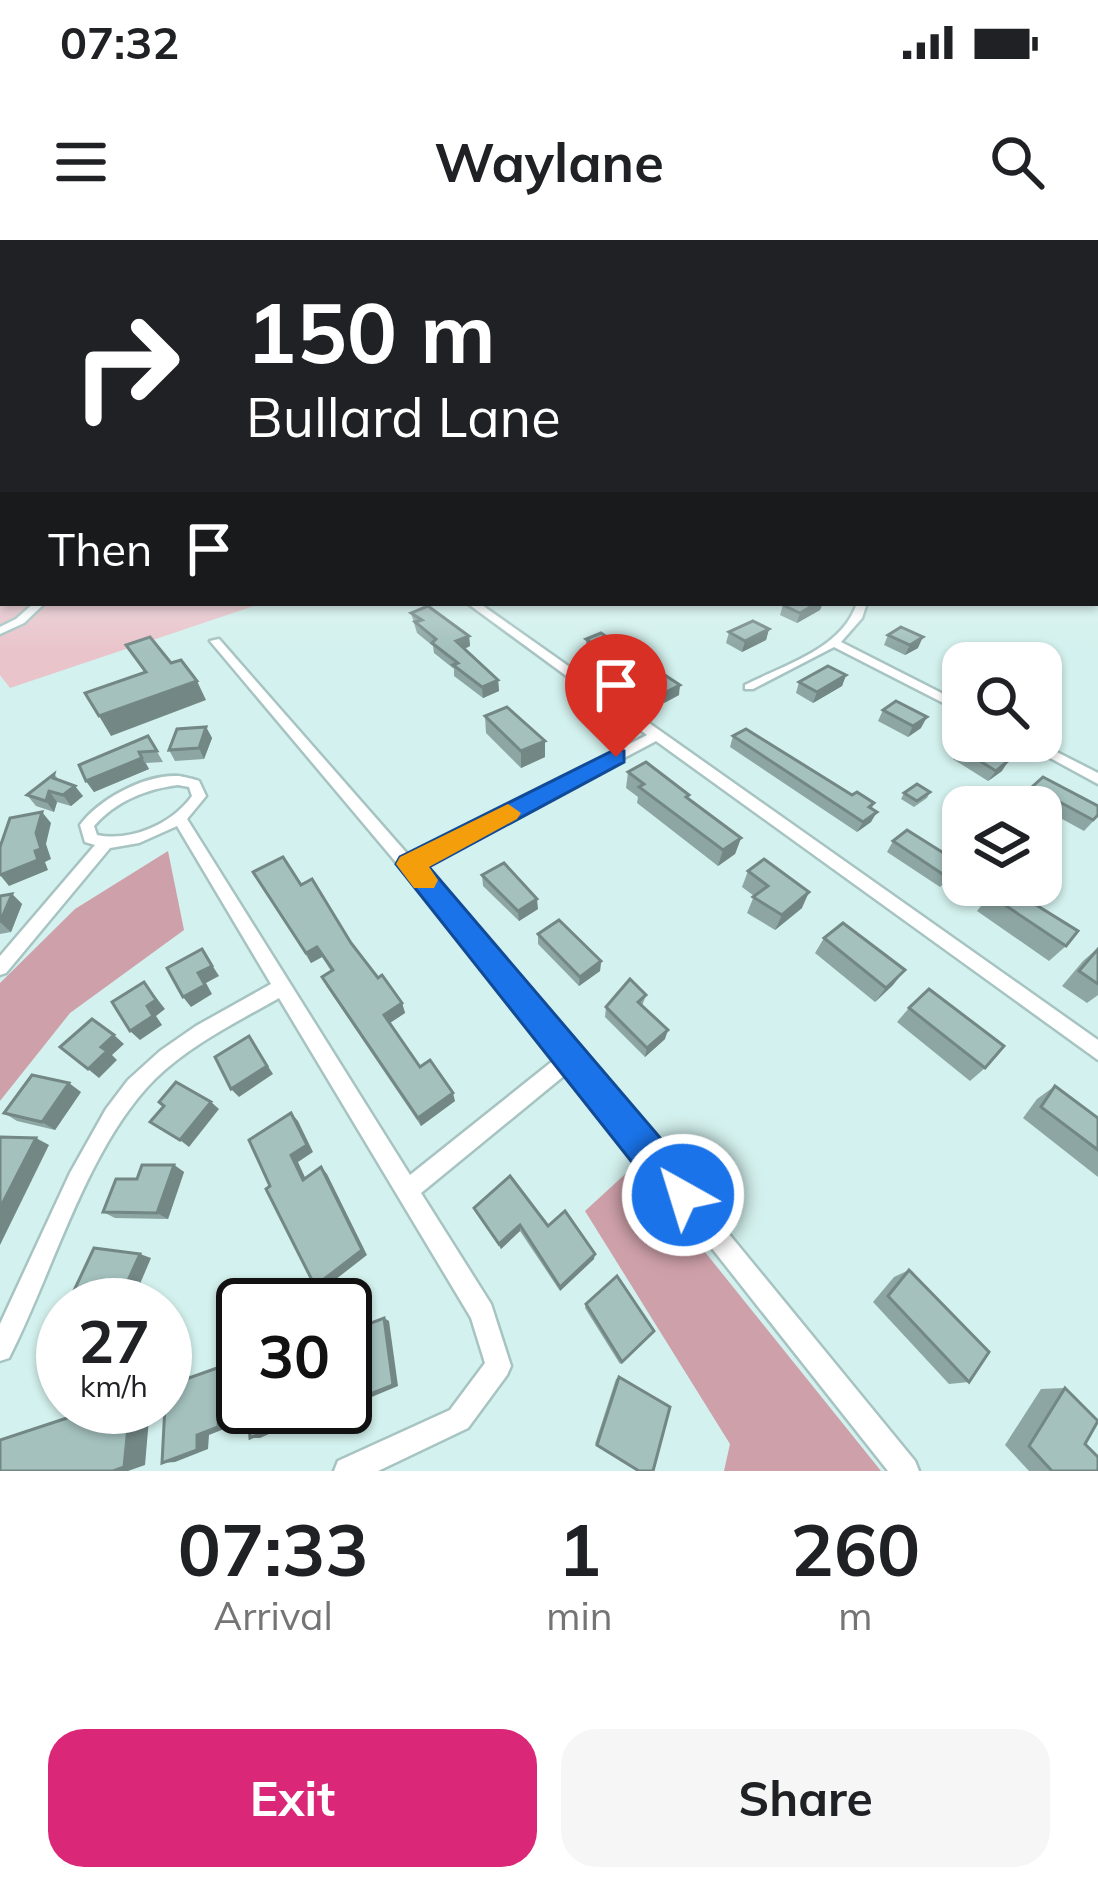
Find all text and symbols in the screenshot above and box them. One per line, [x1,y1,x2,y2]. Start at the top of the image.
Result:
text: 07:32 [60,14,179,70]
text: Waylane [434,128,664,196]
icon: menu [48,129,114,195]
icon: search [984,129,1050,195]
text: 150 m [246,279,496,384]
icon: right [48,288,204,444]
text: Bullard Lane [246,383,561,451]
icon: arrive [176,516,242,582]
text: Then [48,521,152,577]
pin [565,634,667,757]
map controls [942,642,1062,906]
button: search [942,642,1062,762]
icon: arrive [583,652,649,718]
button: layers [942,786,1062,906]
position arrow [620,1132,746,1258]
speed limit sign: 30 [216,1278,372,1434]
text: 27 [78,1303,150,1378]
text: km/h [80,1367,148,1405]
text: 07:33 [178,1504,368,1594]
text: 1 [558,1504,601,1594]
text: 260 [791,1504,920,1594]
text: Arrival [214,1591,333,1640]
text: min [546,1591,613,1640]
text: m [838,1591,872,1640]
button: Exit [48,1729,537,1867]
button: Share [561,1729,1050,1867]

